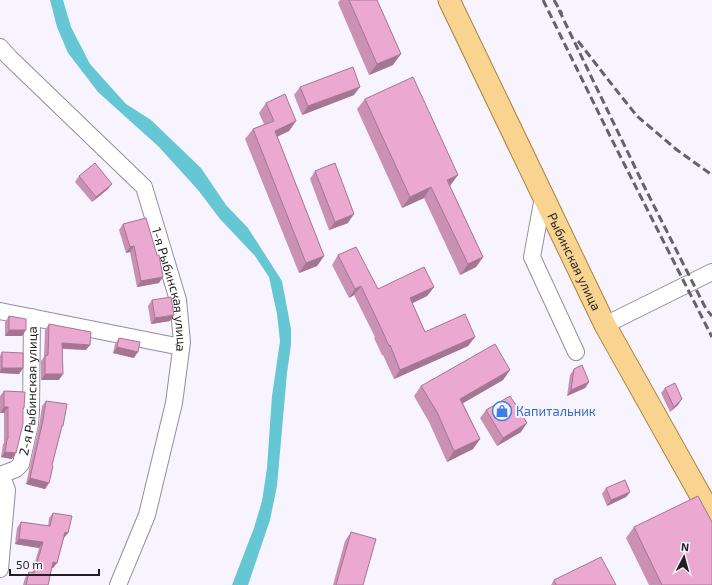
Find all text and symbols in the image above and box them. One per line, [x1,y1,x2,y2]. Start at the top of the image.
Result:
street label: Рыбинская улица [544,210,605,313]
street label: 1-я Рыбинская улица [149,225,190,353]
street label: 2-я Рыбинская улица [15,326,40,457]
shop icon: Капитальник [491,400,513,422]
place label: Капитальник [516,403,596,419]
north arrow [664,537,704,577]
text: N [680,540,690,553]
scale bar [10,551,99,577]
text: 50 m [16,557,43,571]

